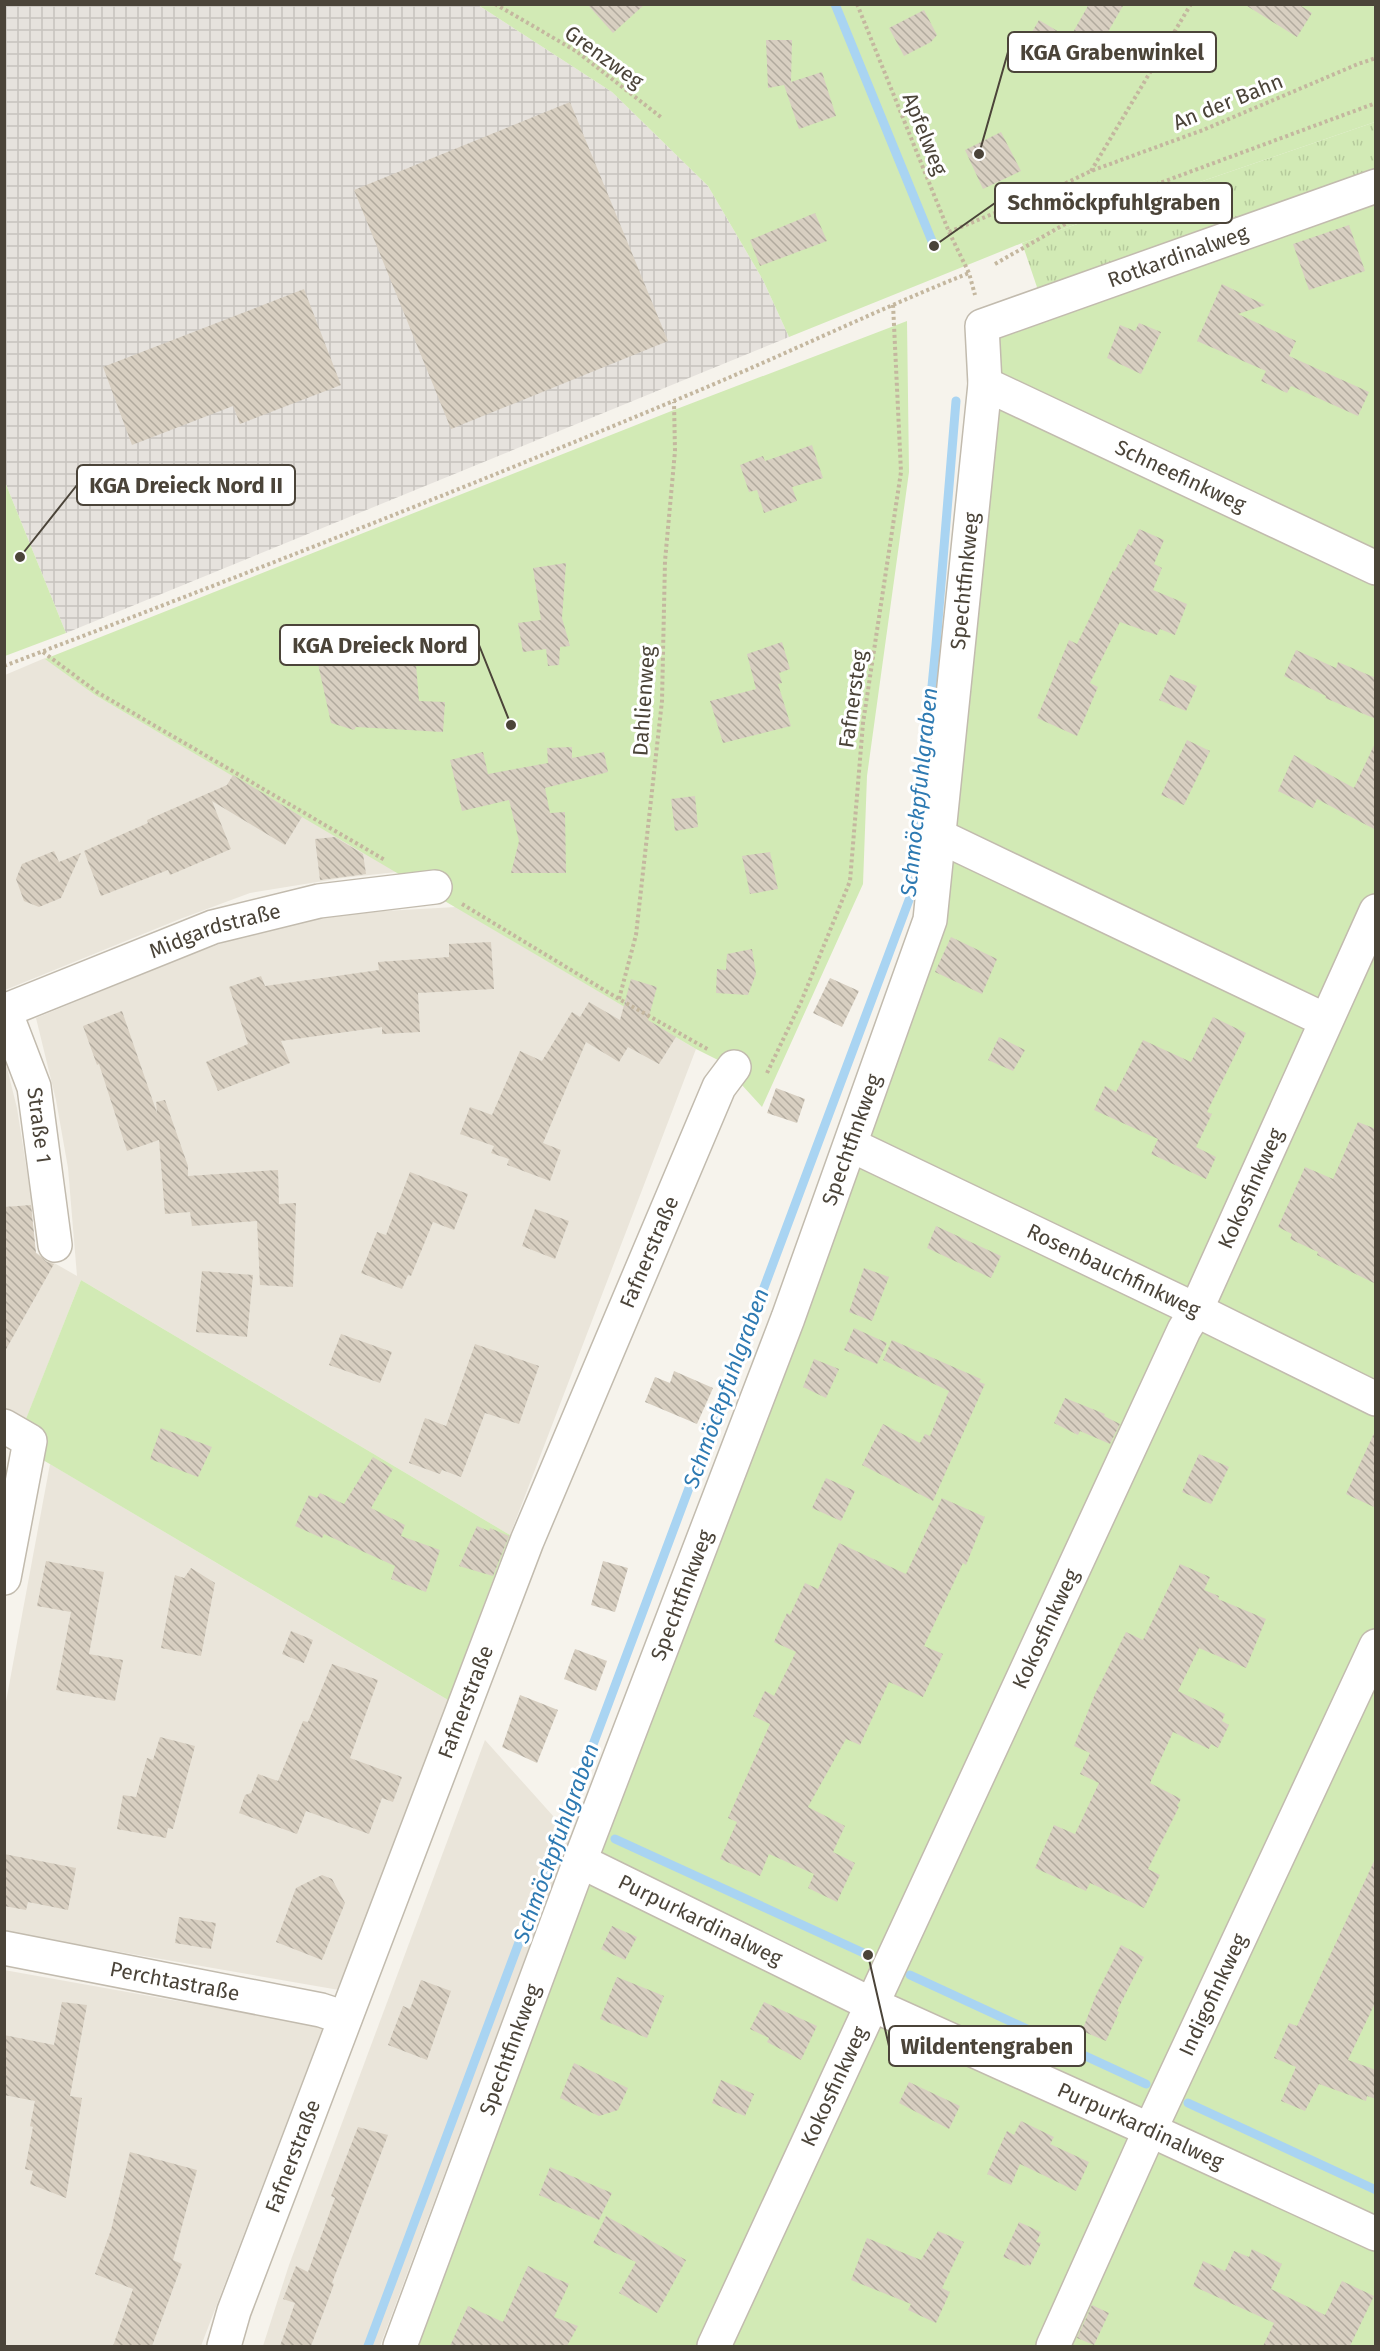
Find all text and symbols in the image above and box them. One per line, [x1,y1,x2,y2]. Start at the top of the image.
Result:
street label: Grenzweg [560,20,649,94]
callout: KGA Grabenwinkel [1008,32,1216,72]
text: KGA Grabenwinkel [1020,39,1205,66]
street label: An der Bahn [1169,68,1287,136]
street label: Apfelweg [897,89,953,179]
callout: Schmöckpfuhlgraben [995,183,1232,223]
text: Schmöckpfuhlgraben [1008,189,1220,216]
street label: Rotkardinalweg [1104,220,1252,293]
street label: Schneefinkweg [1111,434,1250,518]
callout: KGA Dreieck Nord II [77,465,295,505]
text: KGA Dreieck Nord II [89,472,283,499]
street label: Spechtfinkweg [945,511,985,651]
callout: KGA Dreieck Nord [280,625,479,665]
text: KGA Dreieck Nord [292,632,468,659]
street label: Dahlienweg [627,645,661,757]
street label: Fafnersteg [833,648,873,750]
water label: Schmöckpfuhlgraben [894,686,943,899]
street label: Midgardstraße [145,898,283,964]
street label: Spechtfinkweg [816,1070,887,1209]
street label: Straße 1 [21,1086,57,1165]
street label: Kokosfinkweg [1212,1124,1289,1253]
street label: Fafnerstraße [614,1192,684,1312]
street label: Rosenbauchfinkweg [1023,1218,1205,1323]
water label: Schmöckpfuhlgraben [677,1285,775,1492]
street label: Spechtfinkweg [645,1526,719,1664]
street label: Kokosfinkweg [1007,1565,1085,1693]
street label: Fafnerstraße [432,1642,499,1762]
water label: Schmöckpfuhlgraben [507,1740,605,1947]
street label: Purpurkardinalweg [614,1869,787,1971]
street label: Indigofinkweg [1173,1929,1253,2060]
street label: Perchtastraße [108,1956,242,2007]
street label: Spechtfinkweg [474,1980,546,2119]
street label: Kokosfinkweg [795,2022,873,2151]
callout: Wildentengraben [889,2026,1085,2066]
text: Wildentengraben [901,2033,1073,2060]
street label: Purpurkardinalweg [1053,2077,1228,2175]
street label: Fafnerstraße [260,2096,326,2217]

